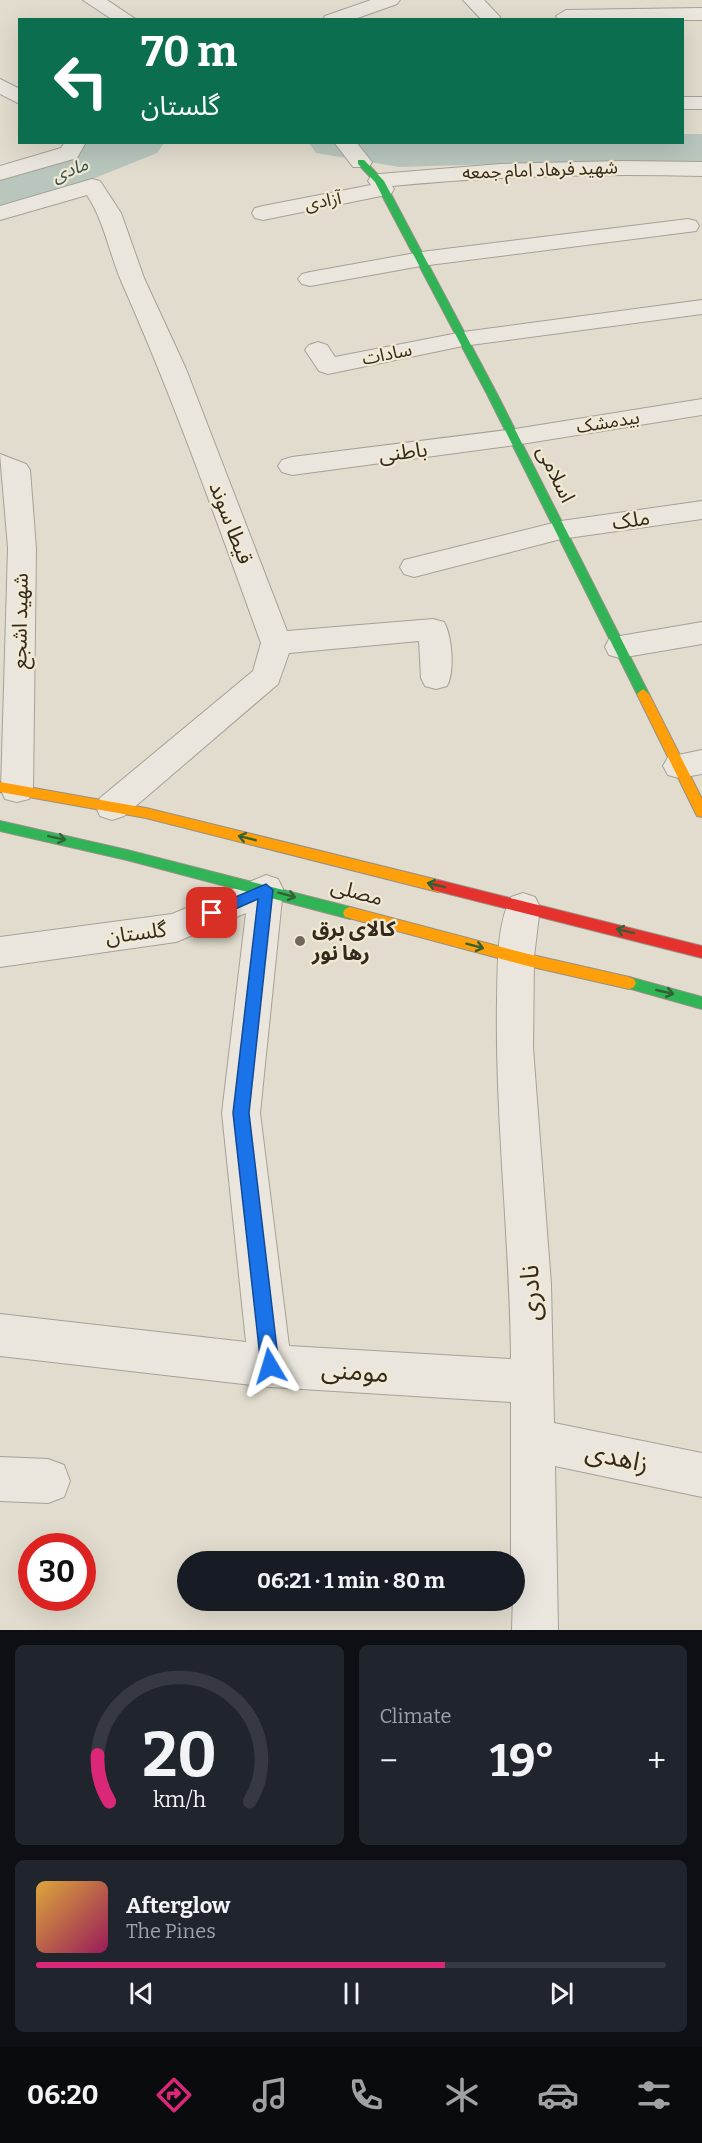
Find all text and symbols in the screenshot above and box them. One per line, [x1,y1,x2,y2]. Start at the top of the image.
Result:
text: 70 m [141,27,237,77]
icon: left [42,42,120,120]
text: گلستان [141,90,220,122]
water label: مادی [49,153,92,187]
street label: شهید فرهاد امام جمعه [462,156,618,187]
street label: آزادی [303,187,344,215]
street label: سادات [360,338,414,370]
street label: بیدمشک [575,406,641,438]
street label: باطنی [377,436,429,468]
street label: اسلامی [531,441,581,507]
street label: قیطا سوند [204,478,258,568]
street label: ملک [610,504,652,536]
street label: شهید اشجع [6,573,36,669]
one-way arrow [237,832,256,843]
one-way arrow [47,833,67,844]
street label: مصلی [328,873,386,911]
one-way arrow [427,878,446,890]
pin [186,887,237,938]
one-way arrow [277,890,296,902]
icon: arrive [195,896,228,929]
street label: گلستان [104,916,168,950]
place label: کالای برق رها نور [311,916,396,966]
one-way arrow [616,925,635,937]
marker: کالای برق رها نور [293,934,307,948]
one-way arrow [466,941,485,953]
one-way arrow [655,987,674,999]
street label: نادری [514,1264,547,1322]
position arrow [238,1334,302,1398]
street label: مومنی [320,1354,390,1389]
street label: زاهدی [583,1436,651,1479]
speed limit sign: 30 [18,1533,96,1611]
text: 06:21 · 1 min · 80 m [257,1567,445,1594]
text: Climate [380,1704,451,1728]
text: 20 [142,1718,217,1793]
text: 19° [490,1734,555,1788]
text: − [380,1741,398,1781]
text: + [647,1741,666,1781]
text: km/h [153,1787,206,1813]
text: Afterglow [126,1892,230,1919]
text: The Pines [126,1919,216,1943]
icon: previous [125,1977,158,2010]
icon: pause [335,1977,368,2010]
icon: next [545,1977,578,2010]
icon: directions [153,2074,195,2116]
icon: music [249,2074,291,2116]
icon: phone [345,2074,387,2116]
icon: climate [441,2074,483,2116]
icon: car [537,2074,579,2116]
icon: filters [633,2074,675,2116]
text: 06:20 [27,2079,99,2111]

